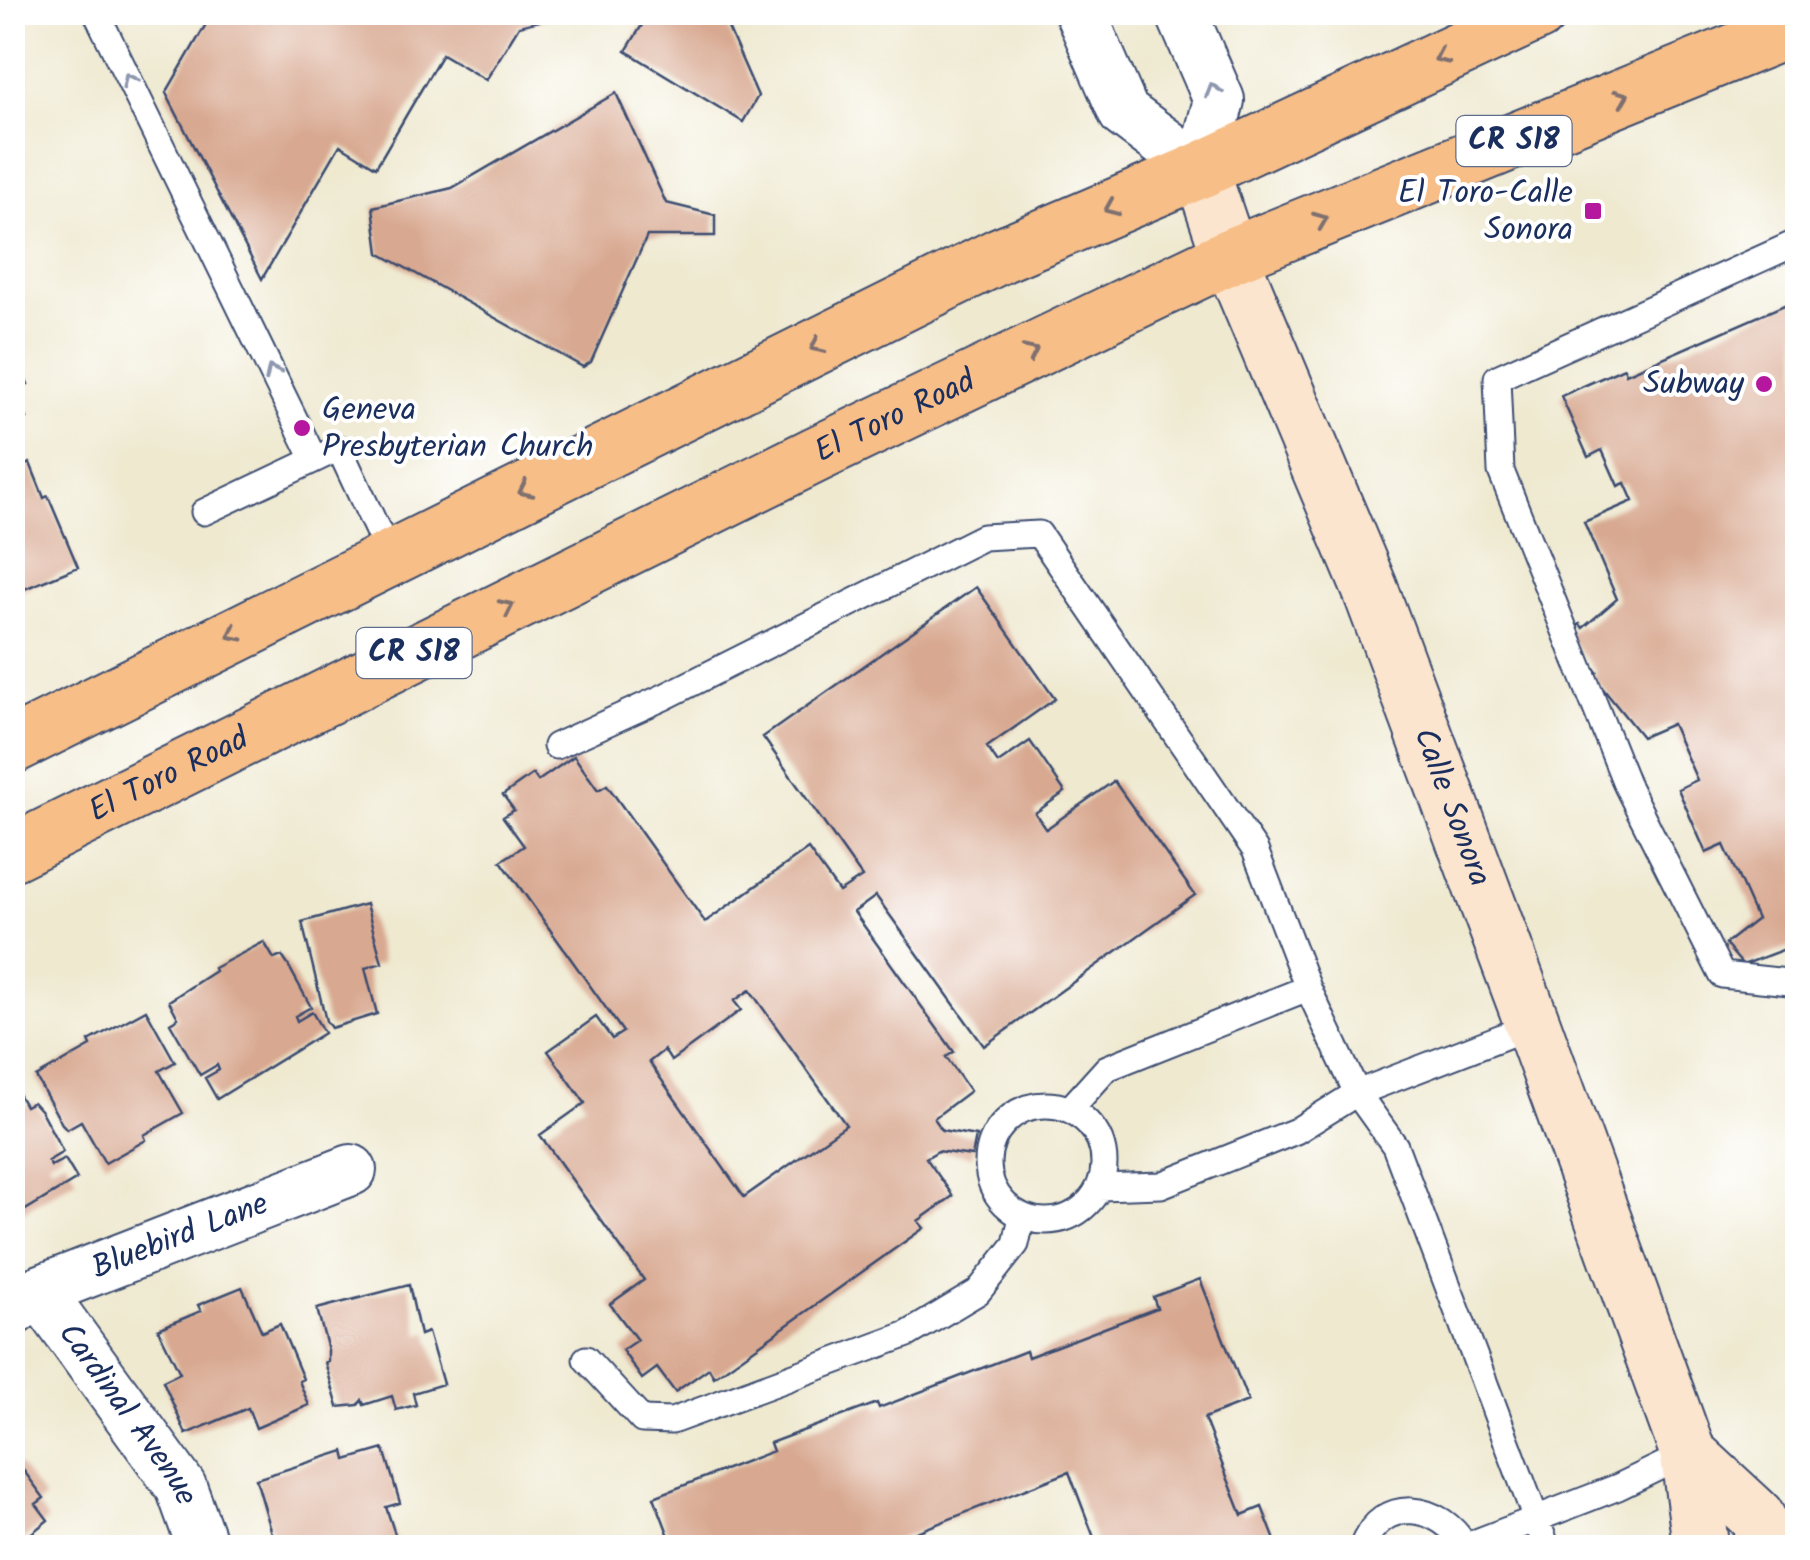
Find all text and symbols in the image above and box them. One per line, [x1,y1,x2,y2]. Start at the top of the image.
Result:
one-way arrow [1433,44,1451,64]
one-way arrow [122,72,141,90]
one-way arrow [1204,82,1224,99]
one-way arrow [1612,89,1630,109]
road number: CR S18 [1456,116,1572,166]
place label: El Toro-Calle Sonora [1398,168,1573,256]
one-way arrow [1103,196,1121,216]
marker: El Toro-Calle Sonora [1582,200,1604,222]
one-way arrow [1311,211,1329,231]
one-way arrow [809,334,827,354]
one-way arrow [1021,344,1039,364]
street label: El Toro Road [806,356,985,477]
place label: Subway [1643,359,1745,410]
one-way arrow [264,364,284,382]
marker: Subway [1753,373,1775,395]
place label: Geneva Presbyterian Church [322,385,593,473]
marker: Geneva Presbyterian Church [291,417,313,439]
one-way arrow [518,478,536,497]
one-way arrow [497,599,515,619]
one-way arrow [227,622,245,642]
road number: CR S18 [356,628,472,678]
street label: El Toro Road [80,714,259,837]
street label: Calle Sonora [1399,721,1505,894]
street label: Bluebird Lane [84,1179,276,1294]
street label: Cardinal Avenue [44,1312,211,1512]

